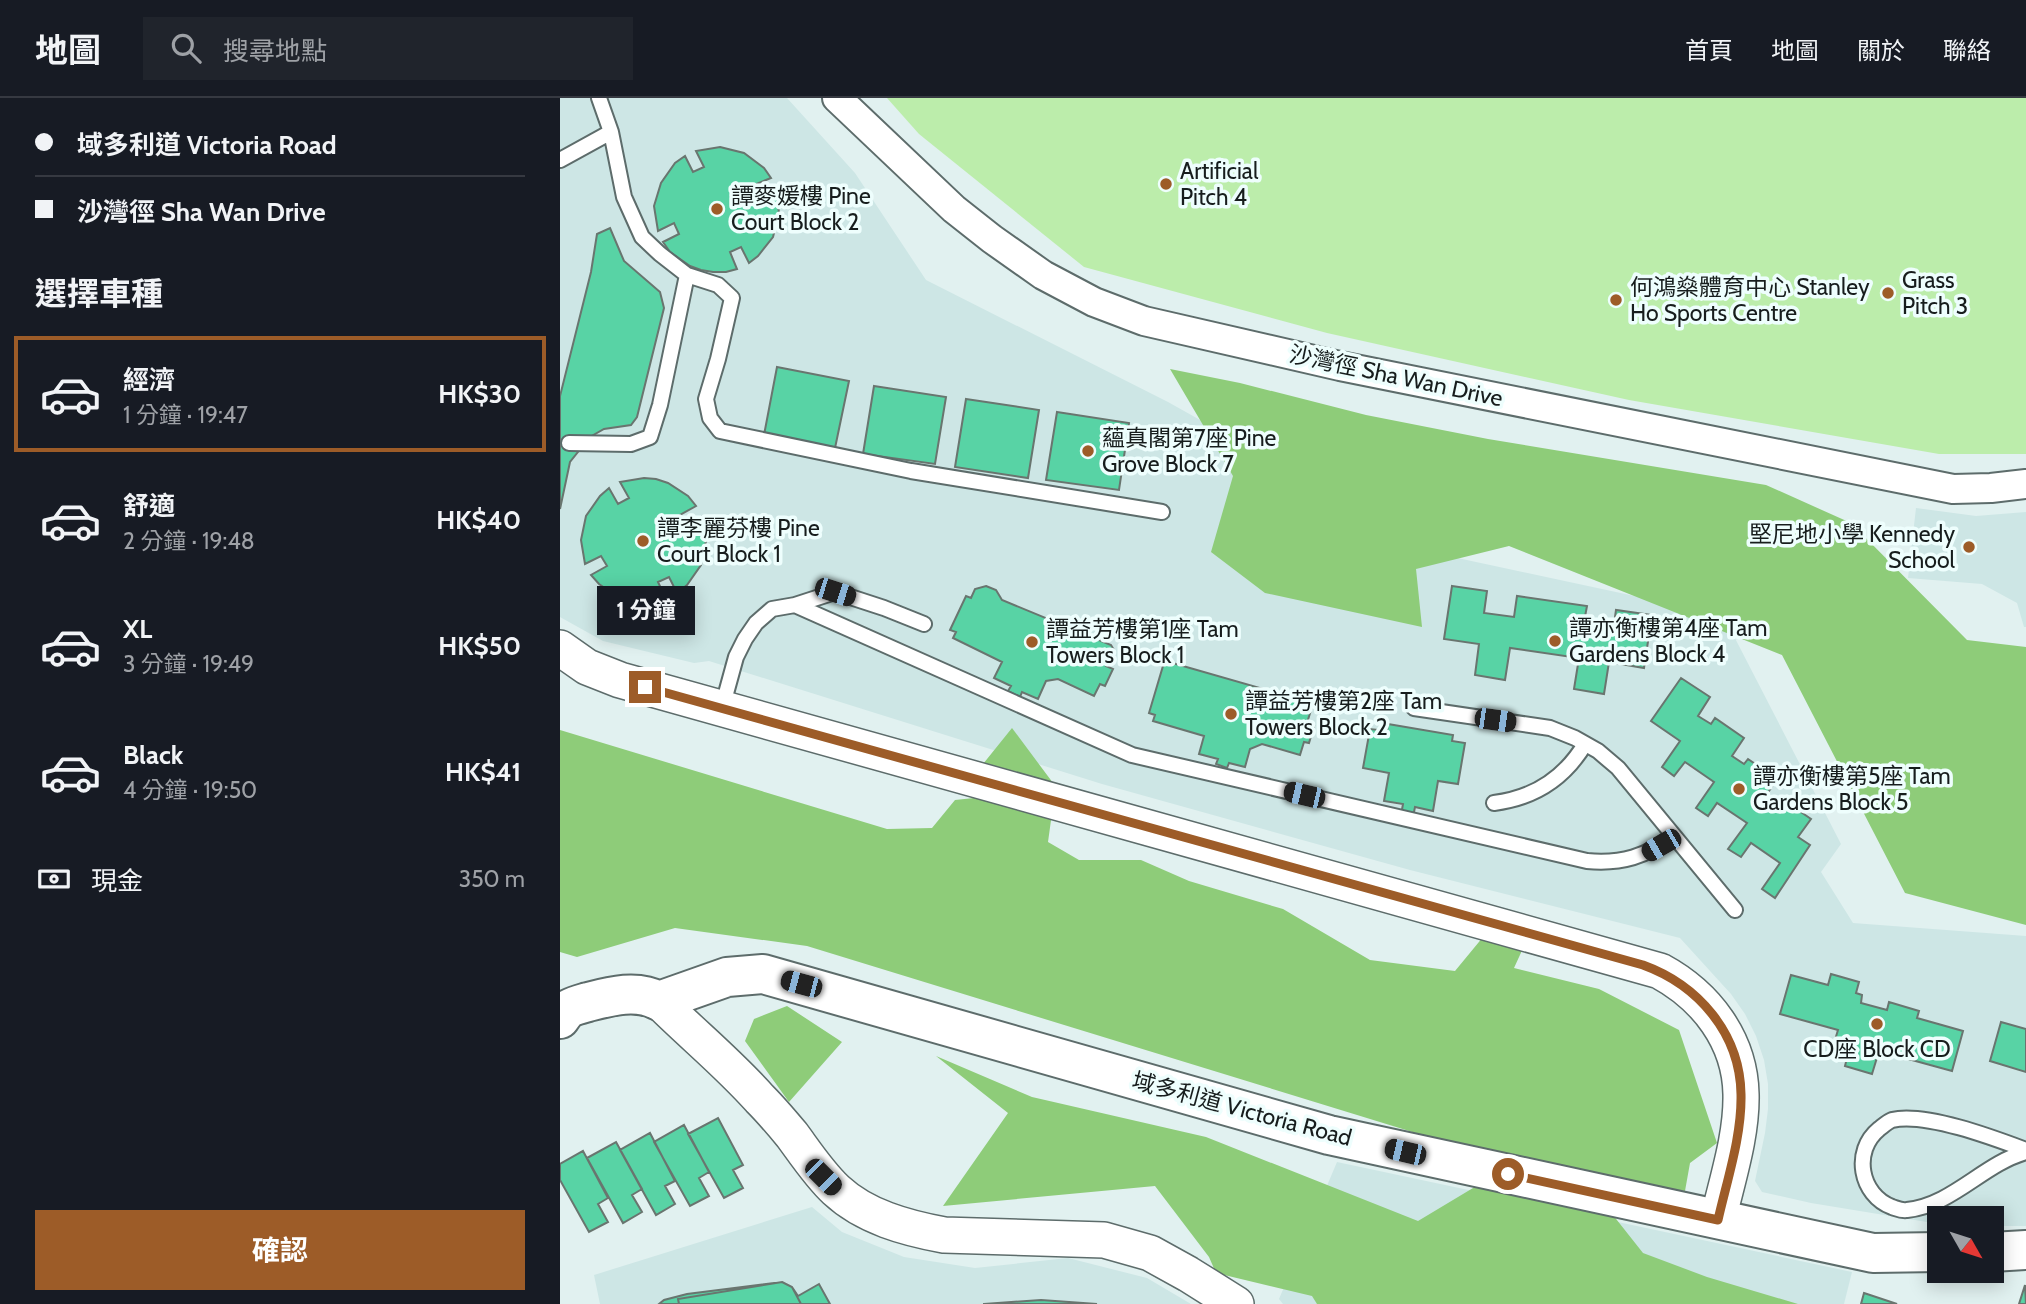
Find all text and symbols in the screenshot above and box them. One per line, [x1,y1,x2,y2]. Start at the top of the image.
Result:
search box [143,17,633,80]
icon: search [167,29,205,67]
text: 地圖 [35,30,101,70]
text: 搜尋地點 [223,35,327,67]
text: 首頁 [1685,36,1733,65]
text: 地圖 [1771,36,1819,65]
text: 關於 [1857,36,1905,65]
text: 聯絡 [1943,36,1991,65]
text: 域多利道 Victoria Road [77,129,337,161]
place label: Artificial Pitch 4 [1180,157,1259,211]
marker: Artificial Pitch 4 [1158,176,1174,192]
place label: 譚麥媛樓 Pine Court Block 2 [731,182,871,236]
text: 沙灣徑 Sha Wan Drive [77,196,326,228]
marker: 譚麥媛樓 Pine Court Block 2 [709,201,725,217]
place label: Grass Pitch 3 [1902,266,1968,320]
place label: 何鴻燊體育中心 Stanley Ho Sports Centre [1630,273,1870,327]
text: 選擇車種 [35,274,163,313]
marker: Grass Pitch 3 [1880,285,1896,301]
marker: 何鴻燊體育中心 Stanley Ho Sports Centre [1608,292,1624,308]
street label: 沙灣徑 Sha Wan Drive [1287,340,1506,412]
icon: car [39,363,102,426]
text: 經濟 [123,364,175,396]
text: HK$30 [438,378,521,410]
text: 1 分鐘 · 19:47 [123,401,248,429]
place label: 蘊真閣第7座 Pine Grove Block 7 [1102,424,1276,478]
marker: 蘊真閣第7座 Pine Grove Block 7 [1080,443,1096,459]
icon: car [39,489,102,552]
text: 舒適 [123,490,175,522]
text: HK$40 [436,504,521,536]
place label: 譚李麗芬樓 Pine Court Block 1 [657,514,820,568]
place label: 堅尼地小學 Kennedy School [1749,520,1956,574]
text: 2 分鐘 · 19:48 [123,527,255,555]
marker: 譚李麗芬樓 Pine Court Block 1 [635,533,651,549]
marker: 堅尼地小學 Kennedy School [1961,539,1977,555]
car [812,576,859,608]
callout: 1 分鐘 [596,586,694,634]
text: 1 分鐘 [616,596,676,624]
text: XL [123,613,152,645]
place label: 譚亦衡樓第4座 Tam Gardens Block 4 [1569,614,1768,668]
icon: car [39,615,102,678]
place label: 譚益芳樓第1座 Tam Towers Block 1 [1046,615,1239,669]
text: HK$50 [438,630,521,662]
marker: 譚亦衡樓第4座 Tam Gardens Block 4 [1547,633,1563,649]
marker: 譚益芳樓第1座 Tam Towers Block 1 [1024,634,1040,650]
text: 3 分鐘 · 19:49 [123,650,254,678]
route end [629,671,661,703]
place label: 譚益芳樓第2座 Tam Towers Block 2 [1245,687,1442,741]
marker: 譚益芳樓第2座 Tam Towers Block 2 [1223,706,1239,722]
car [1473,707,1518,733]
text: Black [123,739,183,771]
icon: car [39,741,102,804]
text: HK$41 [445,756,521,788]
place label: 譚亦衡樓第5座 Tam Gardens Block 5 [1753,762,1951,816]
text: 4 分鐘 · 19:50 [123,776,257,804]
car [1282,780,1327,810]
marker: 譚亦衡樓第5座 Tam Gardens Block 5 [1731,781,1747,797]
car [1638,825,1685,865]
icon: cash [35,860,73,898]
text: 現金 [91,865,143,897]
text: 350 m [459,865,525,893]
car [778,968,825,1000]
marker: CD座 Block CD [1869,1016,1885,1032]
place label: CD座 Block CD [1803,1035,1951,1063]
street label: 域多利道 Victoria Road [1129,1066,1355,1152]
car [1383,1137,1428,1167]
car [801,1155,846,1199]
route start [1492,1158,1524,1190]
north arrow [1927,1206,2004,1283]
map controls [1927,1206,2004,1283]
button: 確認 [35,1210,525,1290]

